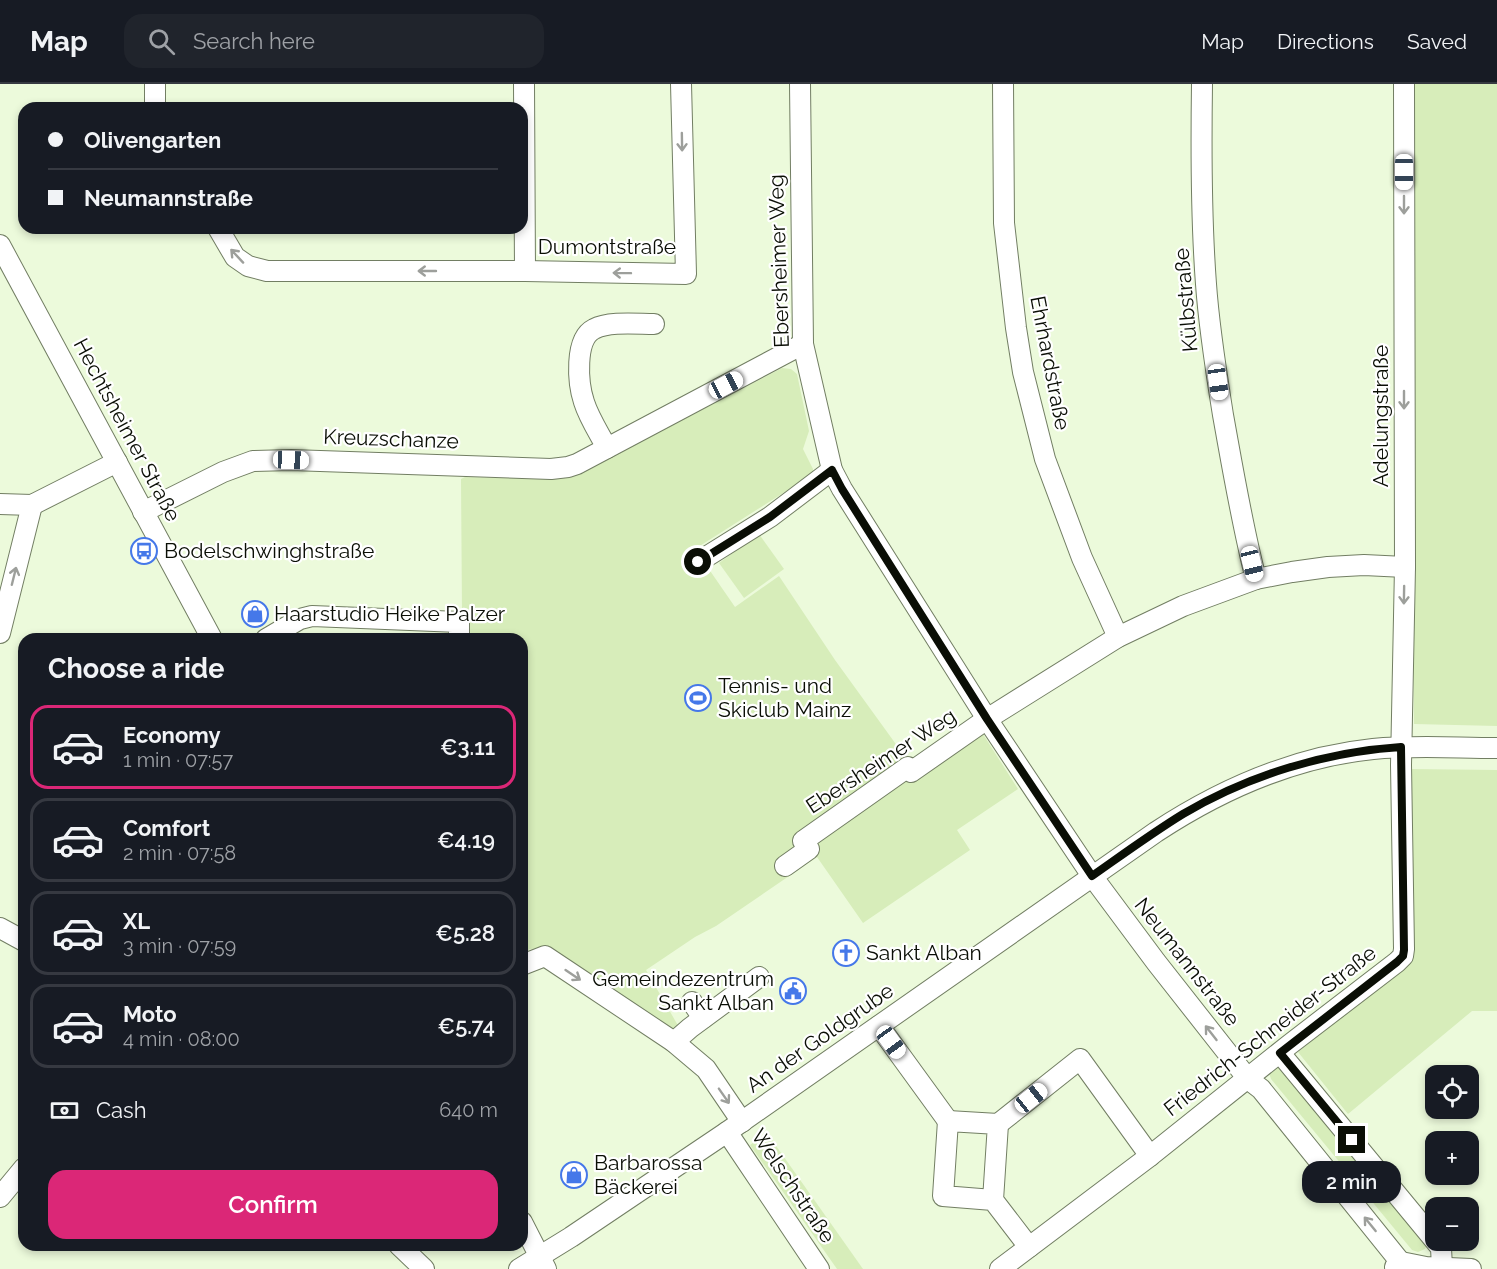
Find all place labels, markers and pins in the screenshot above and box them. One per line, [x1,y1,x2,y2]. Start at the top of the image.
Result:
bus stop icon: Bodelschwinghstraße [129,536,159,566]
place label: Bodelschwinghstraße [164,538,374,563]
shop icon: Haarstudio Heike Palzer [240,599,270,629]
place label: Haarstudio Heike Palzer [274,601,506,626]
place label: Tennis- und Skiclub Mainz [718,673,851,722]
sports icon: Tennis- und Skiclub Mainz [683,683,713,713]
church icon: Sankt Alban [831,938,861,968]
place label: Sankt Alban [866,940,982,965]
place label: Gemeindezentrum Sankt Alban [592,966,774,1015]
public building icon: Gemeindezentrum Sankt Alban [778,976,808,1006]
place label: Barbarossa Bäckerei [594,1150,702,1199]
shop icon: Barbarossa Bäckerei [559,1160,589,1190]

